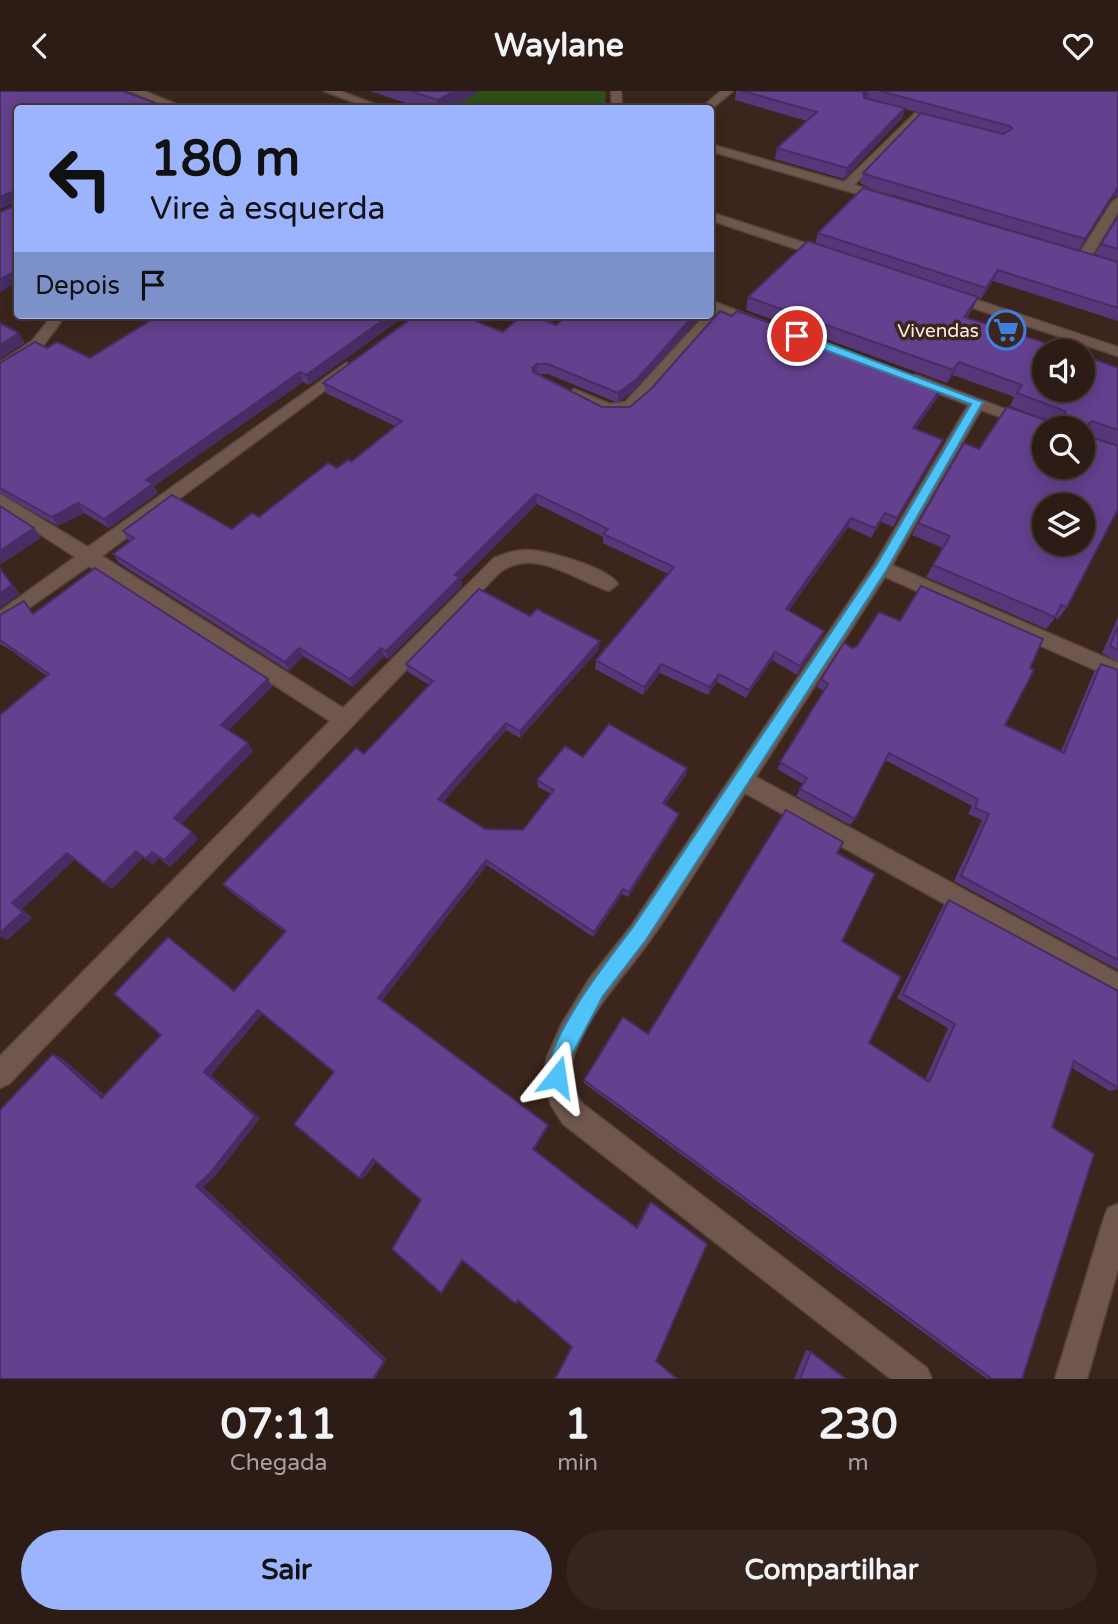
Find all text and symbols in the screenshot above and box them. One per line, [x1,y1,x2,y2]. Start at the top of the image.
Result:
icon: back [21,27,59,65]
text: Waylane [494,27,624,65]
icon: heart [1059,27,1097,65]
text: 180 m [150,130,300,189]
icon: left [35,133,126,224]
text: Vire à esquerda [150,190,386,228]
icon: arrive [134,266,172,304]
text: Depois [35,270,120,301]
pin [767,306,827,366]
supermarket icon: Vivendas [985,309,1027,351]
icon: arrive [778,317,816,355]
place label: Vivendas [897,320,979,342]
map controls [1032,339,1095,556]
button: sound [1032,339,1095,402]
button: search [1032,416,1095,479]
button: layers [1032,493,1095,556]
position arrow [520,1040,594,1114]
text: 07:11 [220,1399,337,1450]
text: 1 [564,1399,591,1450]
text: 230 [818,1399,898,1450]
text: Chegada [230,1449,328,1477]
text: min [557,1449,598,1477]
text: m [847,1449,869,1477]
button: Sair [21,1530,552,1610]
button: Compartilhar [566,1530,1097,1610]

